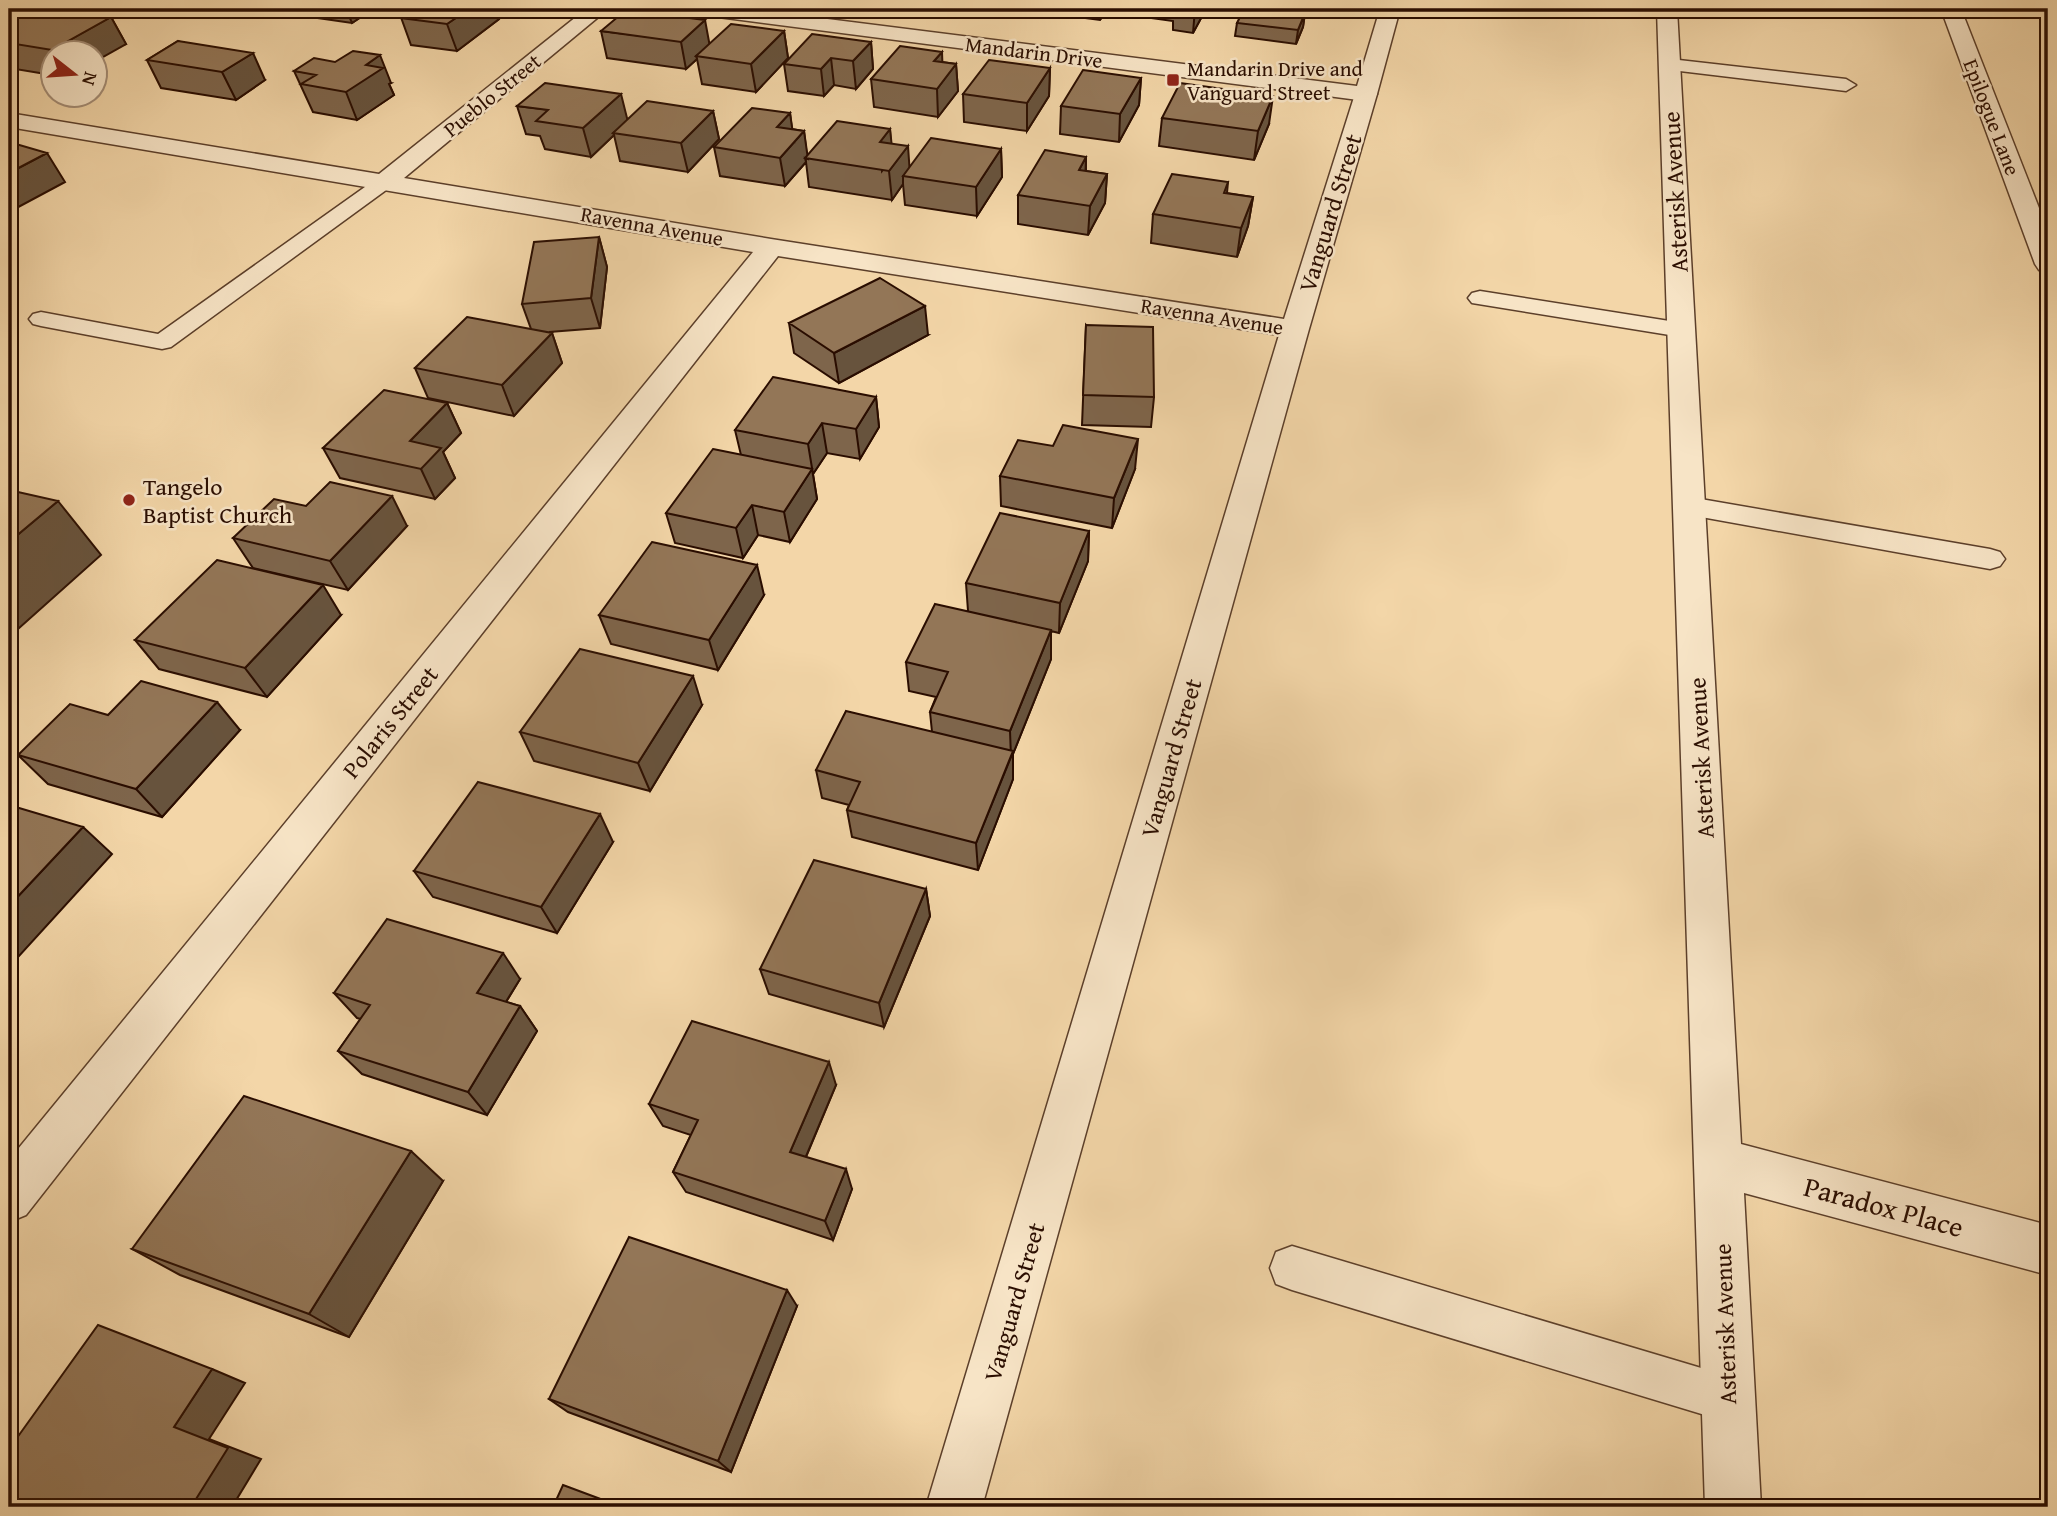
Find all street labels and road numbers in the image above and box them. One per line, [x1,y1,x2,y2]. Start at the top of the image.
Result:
street label: Mandarin Drive [964,28,1105,76]
street label: Pueblo Street [436,46,548,144]
street label: Epilogue Lane [1956,54,2028,180]
street label: Asterisk Avenue [1653,111,1697,273]
street label: Vanguard Street [1289,129,1371,296]
street label: Ravenna Avenue [578,198,726,254]
street label: Ravenna Avenue [1138,289,1286,343]
street label: Polaris Street [334,658,447,786]
street label: Vanguard Street [1132,674,1211,842]
street label: Asterisk Avenue [1679,677,1723,839]
street label: Paradox Place [1800,1165,1968,1247]
street label: Vanguard Street [975,1218,1054,1386]
street label: Asterisk Avenue [1705,1243,1745,1405]

